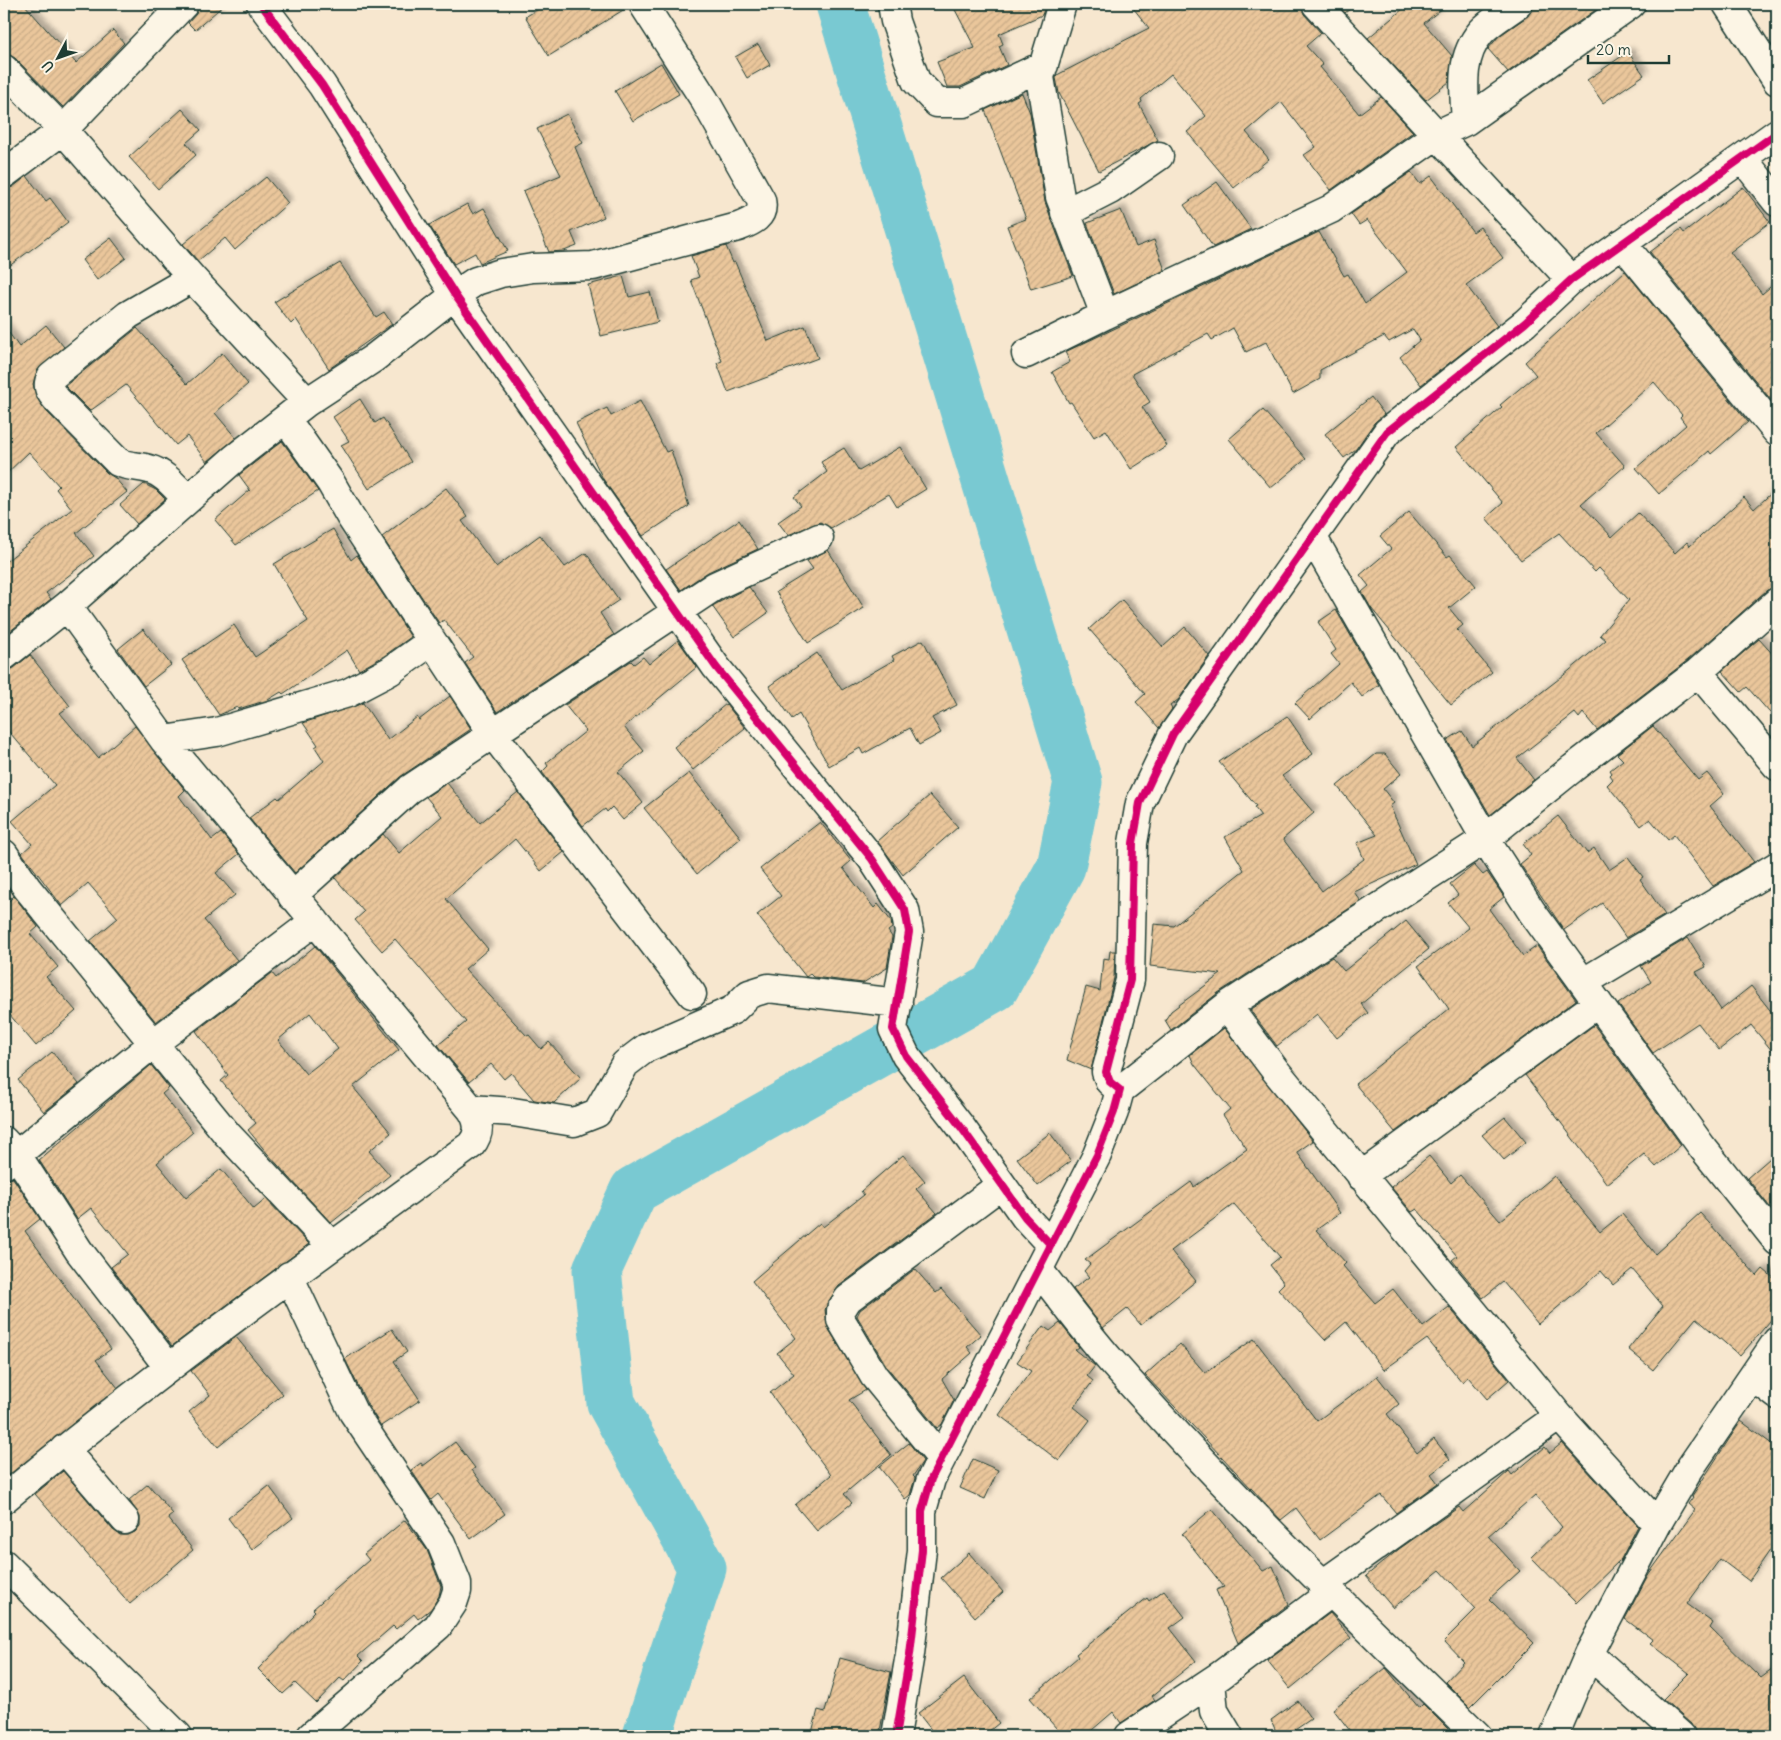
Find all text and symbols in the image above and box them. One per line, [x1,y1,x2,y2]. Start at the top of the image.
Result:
north arrow [32,32,82,82]
scale bar [1588,32,1670,64]
text: 20 m [1596,40,1631,59]
text: U [38,57,58,76]

